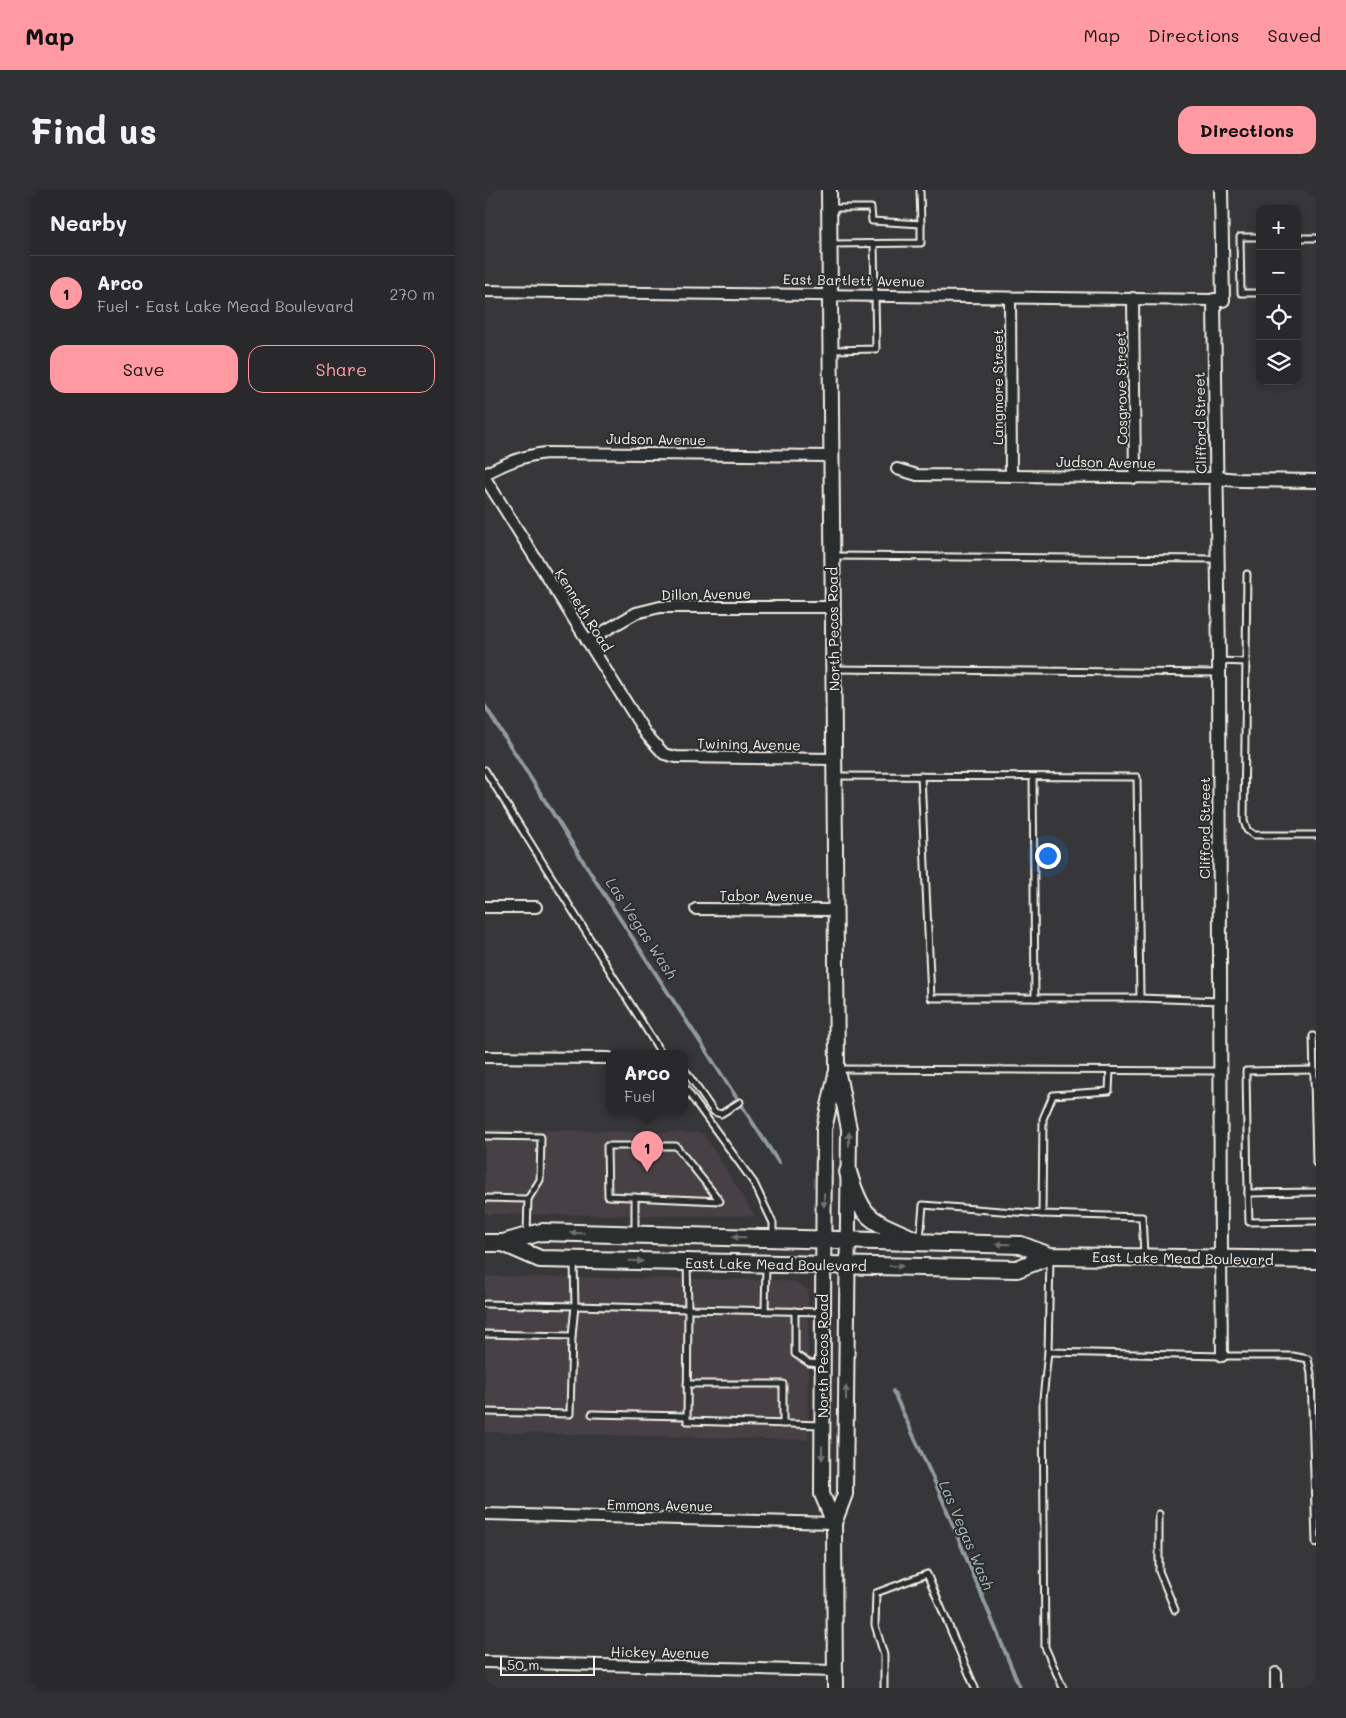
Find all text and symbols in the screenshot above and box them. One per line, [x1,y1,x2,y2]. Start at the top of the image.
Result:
text: Map [25,20,74,51]
text: Map [1083,23,1120,47]
text: Directions [1148,23,1240,47]
text: Saved [1268,23,1321,47]
button: Directions [1178,106,1316,154]
text: Find us [30,107,157,153]
map controls [1256,205,1301,385]
button: + [1256,205,1301,250]
text: Nearby [50,209,127,236]
button: − [1256,250,1301,295]
street label: East Bartlett Avenue [783,269,925,291]
text: Arco [97,270,143,295]
text: 1 [62,283,70,304]
text: 270 m [389,283,435,304]
text: Fuel · East Lake Mead Boulevard [97,295,353,316]
button: locate [1256,295,1301,340]
street label: Langmore Street [988,329,1007,445]
street label: Cosgrove Street [1111,331,1131,445]
button: layers [1256,340,1301,385]
button: Save [50,345,238,393]
button: Share [248,345,435,393]
street label: Clifford Street [1190,372,1210,474]
street label: Judson Avenue [606,429,706,449]
street label: Judson Avenue [1056,452,1156,472]
street label: Kenneth Road [551,565,617,655]
street label: North Pecos Road [822,567,844,691]
street label: Dillon Avenue [661,584,751,604]
street label: Twining Avenue [697,734,801,754]
street label: Clifford Street [1195,777,1214,879]
your location [1035,843,1061,869]
water label: Las Vegas Wash [602,873,682,983]
street label: Tabor Avenue [719,886,813,905]
popup [606,1050,688,1115]
text: Arco [624,1060,670,1085]
text: Fuel [624,1085,656,1106]
pin: 1 [631,1131,663,1172]
one-way arrow [845,1131,853,1147]
one-way arrow [819,1192,827,1208]
one-way arrow [568,1229,584,1237]
one-way arrow [731,1233,747,1241]
one-way arrow [995,1240,1011,1248]
street label: East Lake Mead Boulevard [1092,1247,1274,1269]
street label: East Lake Mead Boulevard [685,1253,867,1275]
one-way arrow [628,1257,644,1265]
one-way arrow [888,1263,904,1271]
street label: North Pecos Road [813,1294,832,1418]
one-way arrow [842,1385,850,1401]
one-way arrow [818,1446,826,1462]
water label: Las Vegas Wash [935,1477,999,1593]
street label: Emmons Avenue [607,1495,713,1515]
street label: Hickey Avenue [610,1642,710,1662]
scale bar [500,1653,595,1676]
text: 50 m [507,1655,539,1674]

